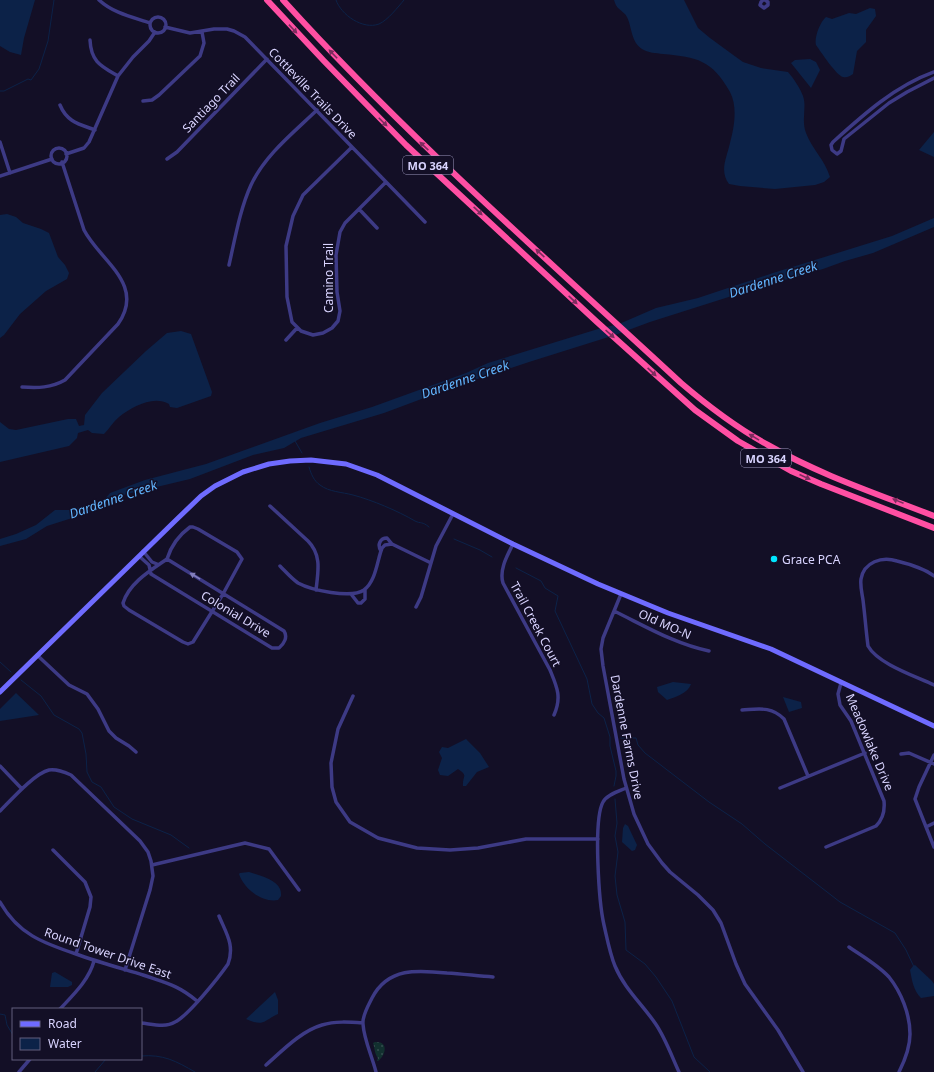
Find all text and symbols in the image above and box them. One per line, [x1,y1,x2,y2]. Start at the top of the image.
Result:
one-way arrow [288,24,298,34]
street label: Cottleville Trails Drive [265,44,361,142]
one-way arrow [329,49,338,58]
street label: Santiago Trail [178,70,244,136]
one-way arrow [379,117,388,127]
one-way arrow [420,142,429,151]
road number: MO 364 [403,156,453,174]
one-way arrow [473,207,483,216]
street label: Camino Trail [320,243,337,313]
one-way arrow [536,249,545,258]
water label: Dardenne Creek [727,256,820,302]
one-way arrow [569,295,578,304]
one-way arrow [606,329,615,338]
water label: Dardenne Creek [419,355,512,402]
one-way arrow [648,367,657,376]
one-way arrow [748,433,760,440]
road number: MO 364 [741,449,791,467]
one-way arrow [799,474,811,480]
water label: Dardenne Creek [67,475,160,522]
one-way arrow [891,498,903,504]
place label: Grace PCA [782,551,841,568]
marker: Grace PCA [769,554,779,564]
one-way arrow [190,572,200,580]
street label: Trail Creek Court [506,579,566,670]
street label: Colonial Drive [198,587,274,642]
street label: Old MO-N [636,605,694,643]
street label: Dardenne Farms Drive [607,673,647,801]
street label: Meadowlake Drive [842,691,898,793]
street label: Round Tower Drive East [42,923,174,983]
legend [12,1008,142,1060]
text: Road [48,1015,77,1032]
text: Water [48,1035,82,1052]

